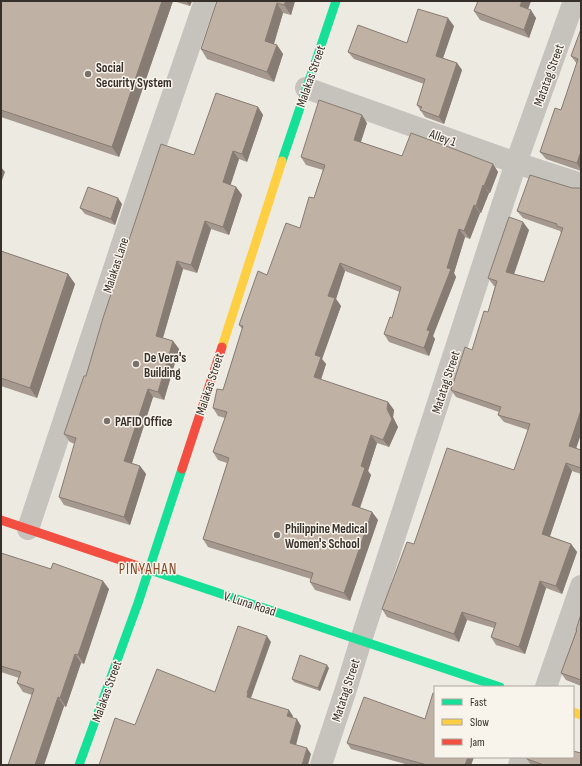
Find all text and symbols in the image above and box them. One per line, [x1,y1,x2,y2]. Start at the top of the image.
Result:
street label: Matatag Street [530,42,568,109]
street label: Malakas Street [293,43,329,109]
place label: Social Security System [96,60,172,91]
marker: Social Security System [83,69,93,79]
street label: Alley 1 [426,126,459,150]
street label: Malakas Lane [99,236,132,295]
street label: Matatag Street [428,349,464,416]
place label: De Vera's Building [144,350,186,381]
street label: Malakas Street [192,351,228,417]
marker: De Vera's Building [131,359,141,369]
place label: PAFID Office [115,414,173,430]
marker: PAFID Office [102,416,112,426]
place label: Philippine Medical Women's School [285,521,368,552]
marker: Philippine Medical Women's School [272,530,282,540]
district label: PINYAHAN [119,560,177,579]
street label: V. Luna Road [222,588,278,620]
street label: Matatag Street [328,657,364,724]
street label: Malakas Street [88,658,125,724]
legend [434,686,574,758]
text: Fast [470,695,487,710]
text: Slow [470,715,489,730]
text: Jam [469,735,485,750]

